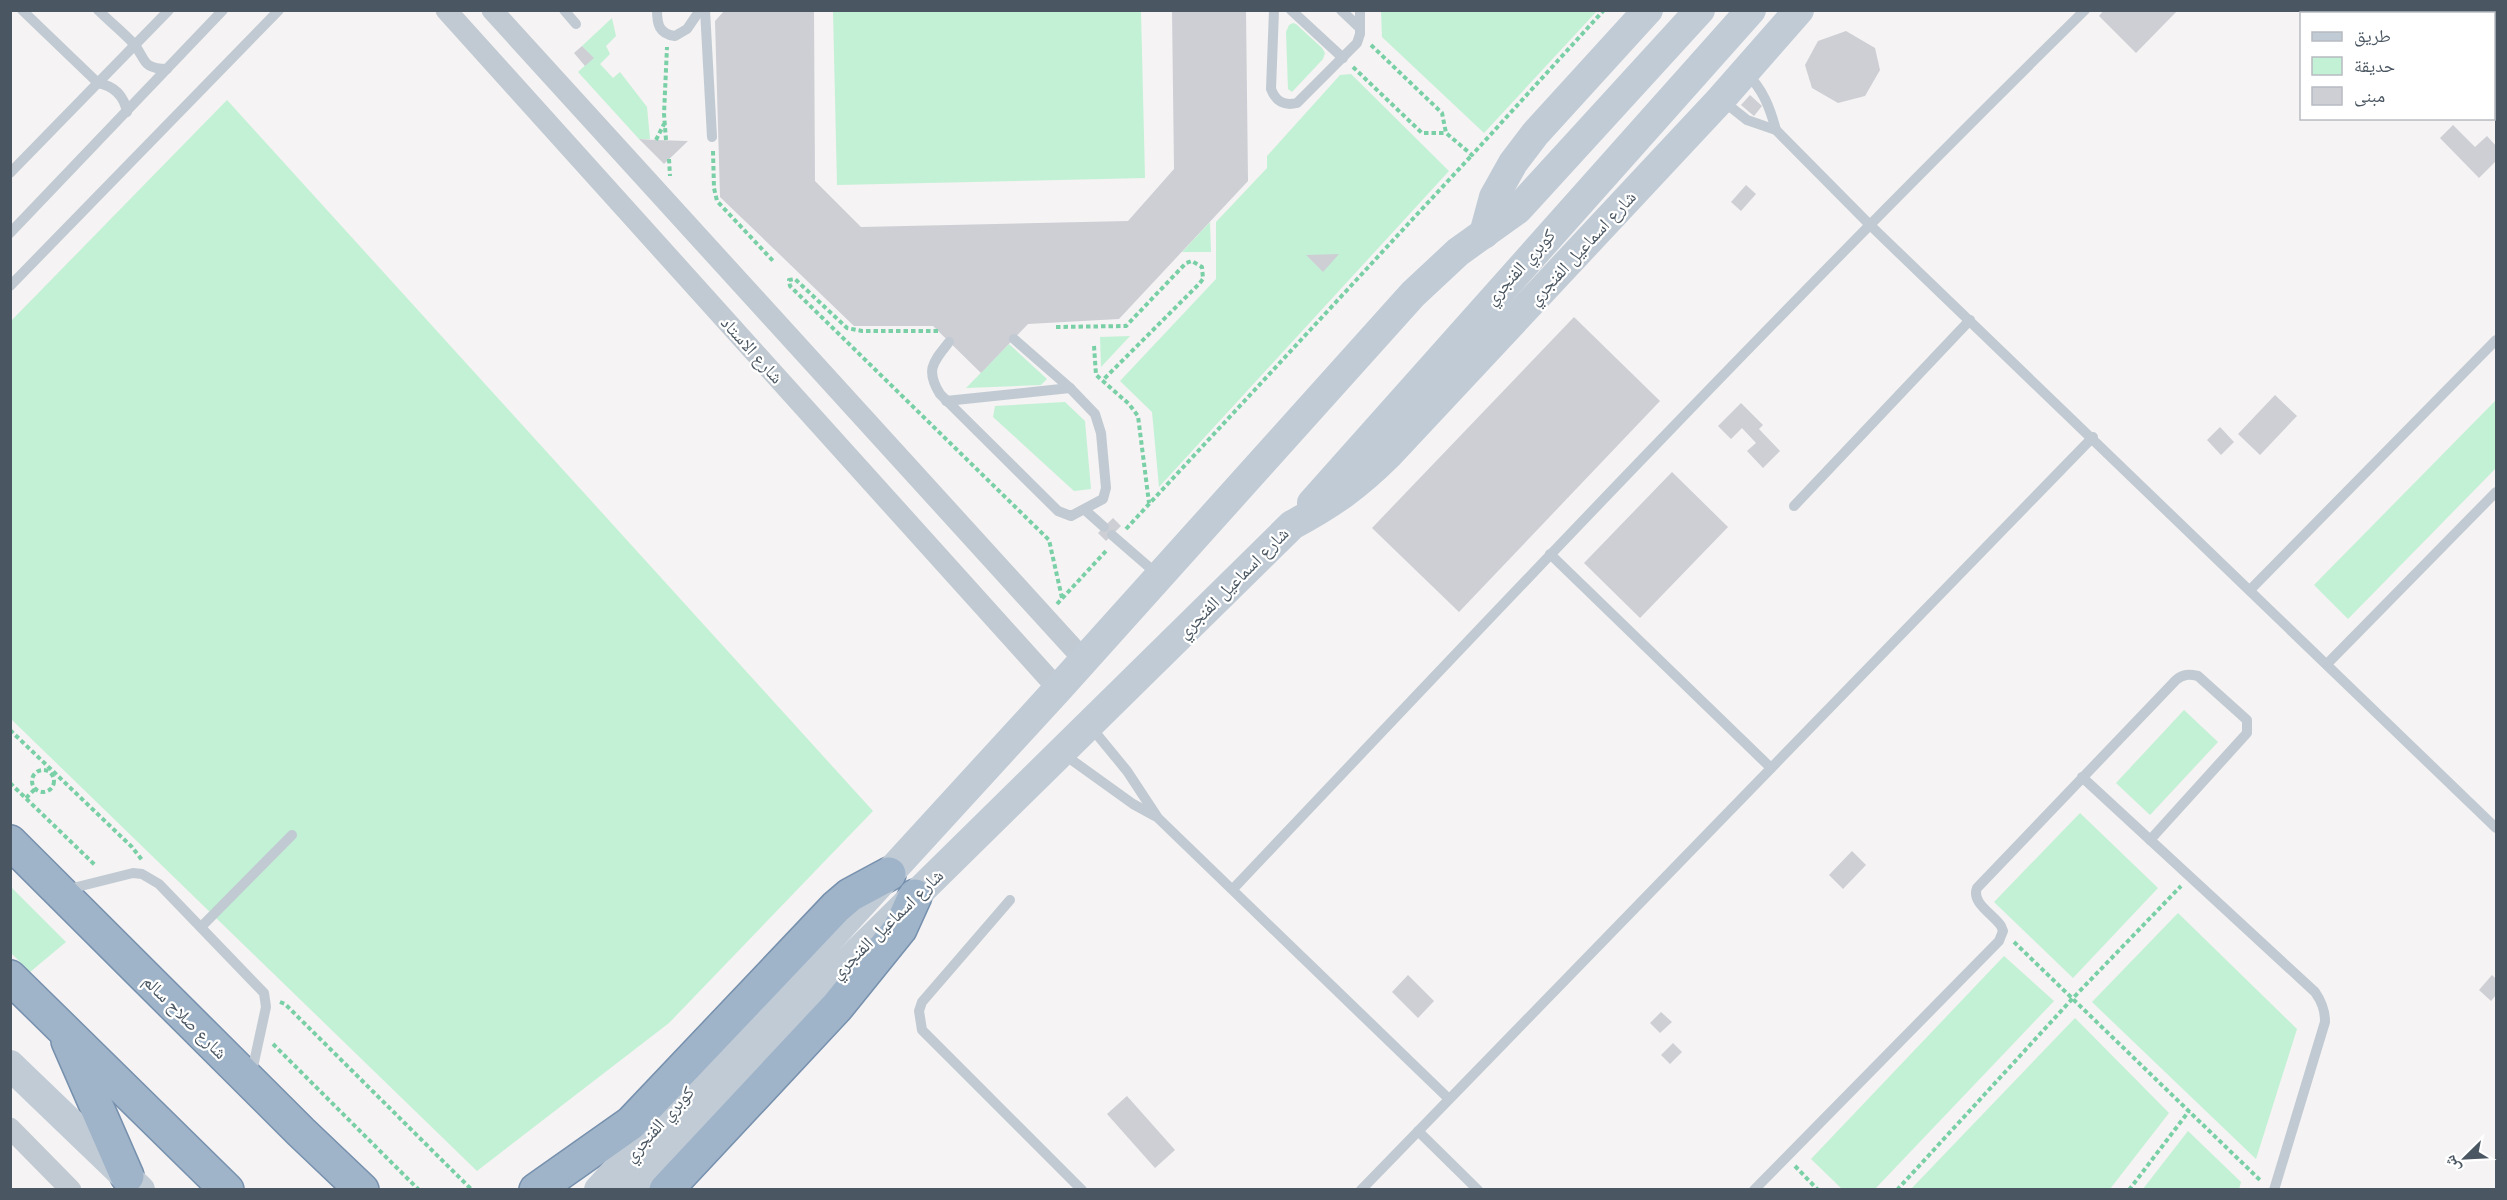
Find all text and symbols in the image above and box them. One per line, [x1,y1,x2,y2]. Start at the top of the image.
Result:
legend [2300,12,2495,120]
text: طريق [2354,25,2391,47]
text: حديقة [2354,55,2395,77]
text: مبنى [2354,85,2385,107]
street label: شارع اسماعيل الفنجري [1523,186,1643,312]
street label: كوبري الفنجري [1480,224,1563,312]
street label: شارع الاستاد [716,312,788,388]
street label: شارع اسماعيل الفنجري [1173,523,1296,646]
street label: شارع اسماعيل الفنجري [826,864,951,986]
street label: شارع صلاح سالم [138,970,232,1064]
street label: كوبري الفنجري [619,1081,702,1169]
north arrow [2435,1128,2495,1188]
text: ش [2440,1152,2464,1176]

